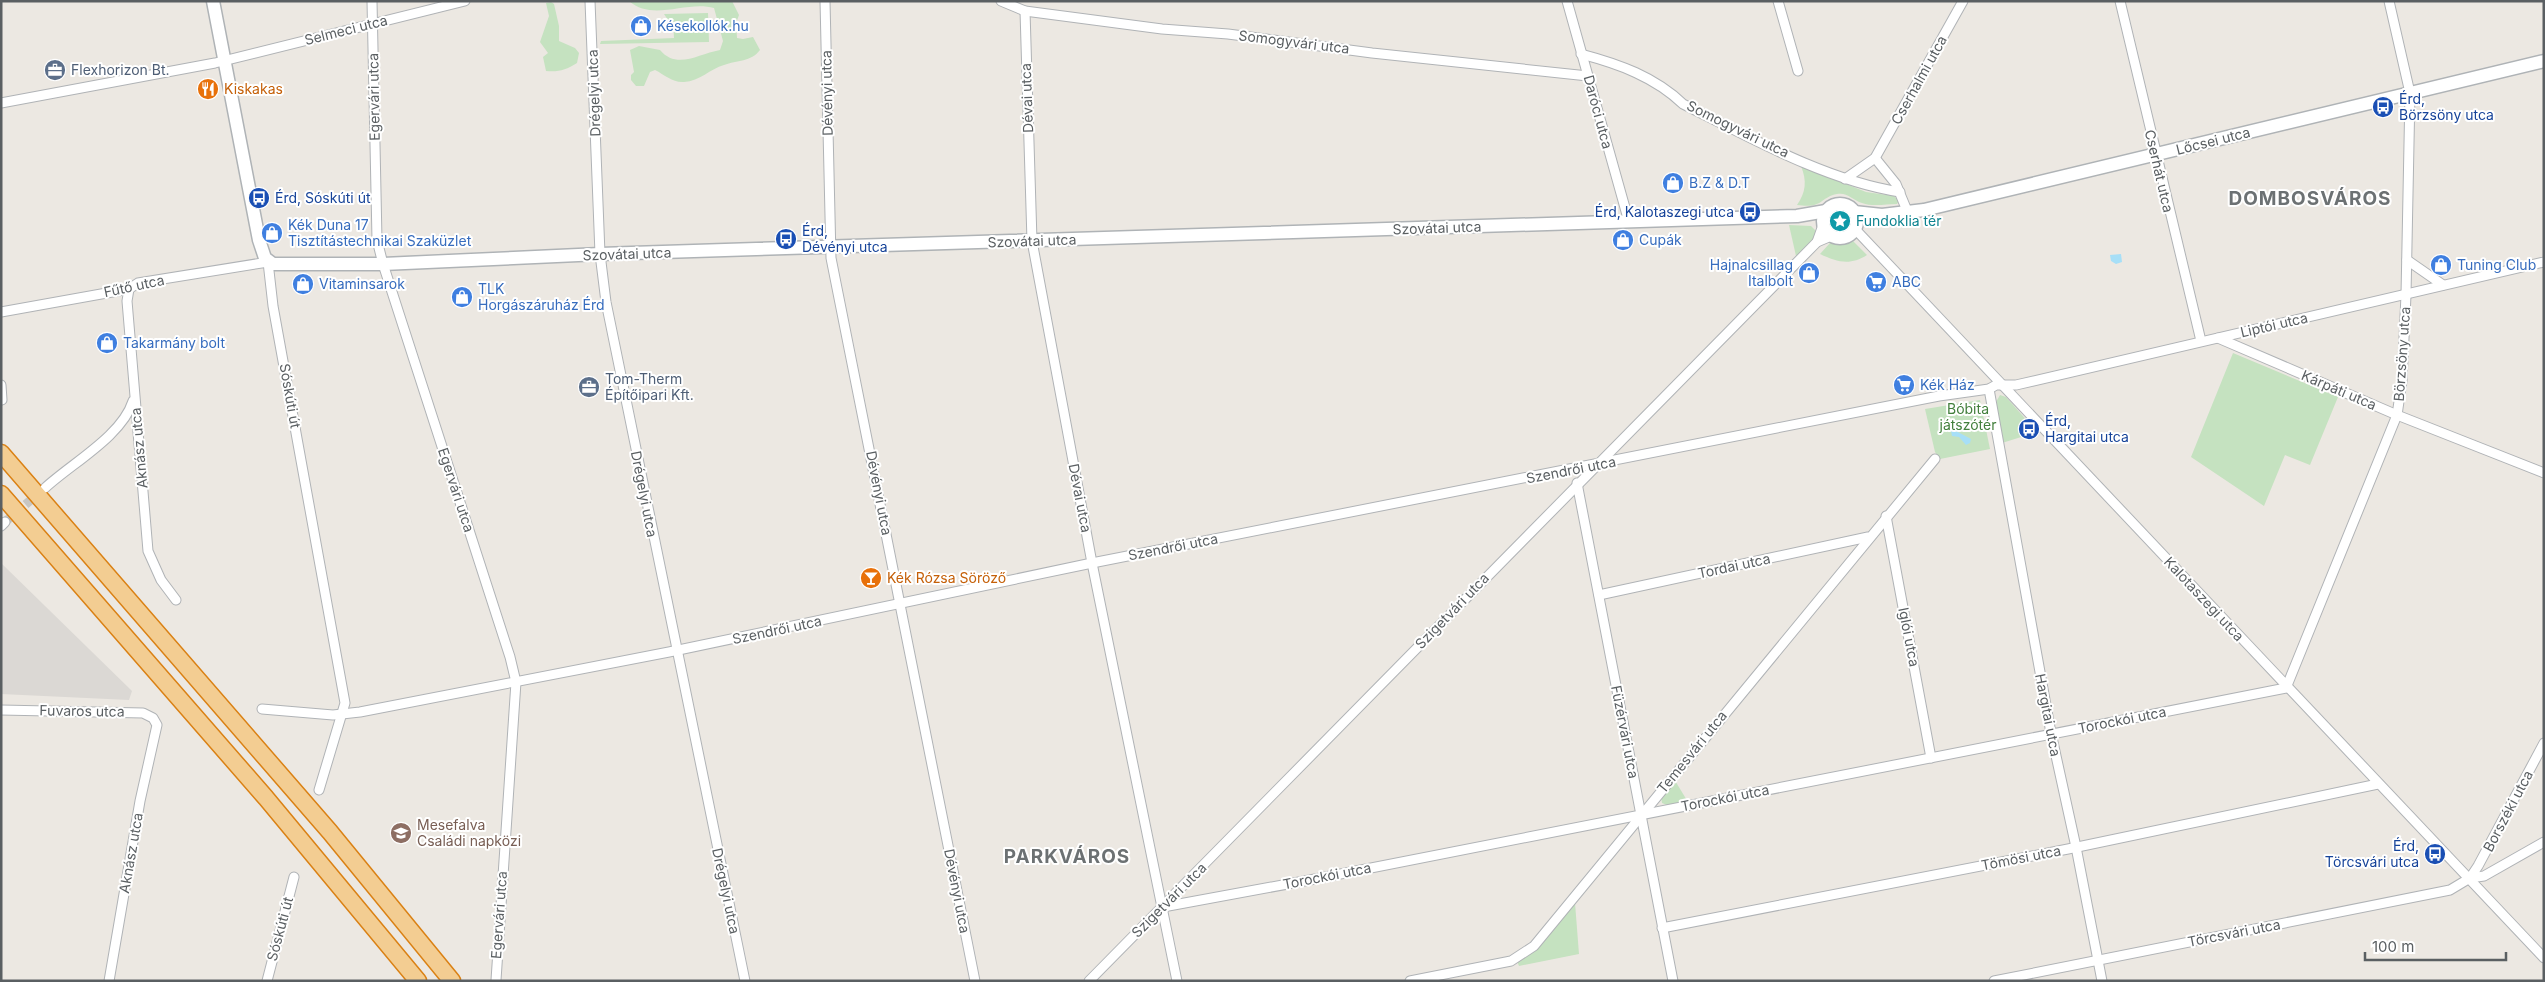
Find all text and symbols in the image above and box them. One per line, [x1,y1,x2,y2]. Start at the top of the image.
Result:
street label: Selmeci utca [303,11,389,48]
shop icon: Késekollók.hu [629,14,653,38]
place label: Késekollók.hu [657,17,749,34]
street label: Somogyvári utca [1238,26,1351,57]
street label: Cserhalmi utca [1887,32,1950,127]
street label: Drégelyi utca [583,49,604,137]
street label: Dévényi utca [817,50,836,136]
street label: Egervári utca [364,53,383,141]
office icon: Flexhorizon Bt. [43,58,67,82]
place label: Flexhorizon Bt. [71,61,170,78]
street label: Dévai utca [1017,63,1036,133]
street label: Daróci utca [1581,73,1616,151]
restaurant icon: Kiskakas [196,77,220,101]
place label: Kiskakas [224,80,283,97]
place label: Érd, Börzsöny utca [2399,90,2494,123]
bus stop icon: Érd, Börzsöny utca [2371,95,2395,119]
street label: Somogyvári utca [1684,96,1792,161]
street label: Lőcsei utca [2174,123,2252,158]
street label: Cserhát utca [2142,128,2177,214]
shop icon: B.Z & D.T [1661,171,1685,195]
place label: B.Z & D.T [1689,174,1750,191]
bus stop icon: Érd, Sóskúti út [247,186,271,210]
district label: DOMBOSVÁROS [2228,187,2392,210]
place label: Érd, Sóskúti út [275,189,371,206]
bus stop icon: Érd, Kalotaszegi utca [1738,200,1762,224]
place label: Érd, Kalotaszegi utca [1595,203,1734,220]
place icon: Fundoklia tér [1828,209,1852,233]
place label: Fundoklia tér [1856,212,1941,229]
place label: Kék Duna 17 Tisztítástechnikai Szaküzlet [288,216,472,249]
street label: Szovátai utca [1392,217,1482,238]
shop icon: Kék Duna 17 Tisztítástechnikai Szaküzlet [260,221,284,245]
place label: Érd, Dévényi utca [802,222,888,255]
bus stop icon: Érd, Dévényi utca [774,227,798,251]
shop icon: Cupák [1611,228,1635,252]
street label: Szovátai utca [987,230,1077,251]
place label: Cupák [1639,231,1682,248]
street label: Szovátai utca [582,243,672,264]
shop icon: Tuning Club [2429,253,2453,277]
place label: Hajnalcsillag Italbolt [1710,256,1793,289]
place label: Tuning Club [2457,256,2536,273]
shop icon: Hajnalcsillag Italbolt [1797,261,1821,285]
supermarket icon: ABC [1864,270,1888,294]
street label: Fűtő utca [102,271,166,300]
shop icon: Vitaminsarok [291,272,315,296]
place label: ABC [1892,273,1921,290]
place label: Vitaminsarok [319,275,405,292]
place label: TLK Horgászáruház Érd [478,280,605,313]
shop icon: TLK Horgászáruház Érd [450,285,474,309]
street label: Börzsöny utca [2390,306,2413,402]
street label: Liptói utca [2238,308,2309,341]
shop icon: Takarmány bolt [95,331,119,355]
place label: Takarmány bolt [123,334,225,351]
street label: Sóskúti út [276,362,305,430]
street label: Kárpáti utca [2299,366,2379,413]
place label: Tom-Therm Építőipari Kft. [605,370,694,403]
supermarket icon: Kék Ház [1892,373,1916,397]
office icon: Tom-Therm Építőipari Kft. [577,375,601,399]
place label: Kék Ház [1920,376,1975,393]
park label: Bóbita játszótér [1939,400,1996,433]
street label: Aknász utca [126,407,151,489]
place label: Érd, Hargitai utca [2045,412,2129,445]
bus stop icon: Érd, Hargitai utca [2017,417,2041,441]
street label: Egervári utca [435,445,478,534]
street label: Drégelyi utca [628,449,661,538]
street label: Dévényi utca [863,449,896,537]
street label: Szendrői utca [1525,452,1617,487]
street label: Dévai utca [1065,462,1095,534]
street label: Szendrői utca [1127,529,1219,564]
street label: Tordai utca [1696,550,1772,582]
street label: Kalotaszegi utca [2161,553,2248,644]
bar icon: Kék Rózsa Söröző [859,566,883,590]
place label: Kék Rózsa Söröző [887,569,1006,586]
street label: Szigetvári utca [1411,569,1492,652]
street label: Iglói utca [1895,606,1924,668]
street label: Szendrői utca [731,612,823,647]
street label: Hargitai utca [2032,672,2065,758]
street label: Füzérvári utca [1608,684,1643,780]
street label: Fuvaros utca [39,701,125,720]
street label: Torockói utca [2076,703,2167,736]
street label: Temesvári utca [1653,707,1730,796]
street label: Borszéki utca [2479,767,2536,854]
street label: Torockói utca [1679,781,1770,814]
street label: Aknász utca [115,811,146,894]
place label: Mesefalva Családi napközi [417,816,521,849]
school or university icon: Mesefalva Családi napközi [389,821,413,845]
place label: Érd, Törcsvári utca [2325,837,2419,870]
street label: Tömösi utca [1980,841,2062,874]
bus stop icon: Érd, Törcsvári utca [2423,842,2447,866]
district label: PARKVÁROS [1004,845,1130,868]
street label: Drégelyi utca [709,846,744,935]
street label: Dévényi utca [941,847,974,935]
street label: Szigetvári utca [1128,859,1210,941]
street label: Torockói utca [1281,859,1372,892]
street label: Egervári utca [487,871,510,959]
street label: Sóskúti út [263,895,296,963]
street label: Törcsvári utca [2186,915,2282,950]
scale bar [2365,930,2506,962]
text: 100 m [2372,937,2414,956]

